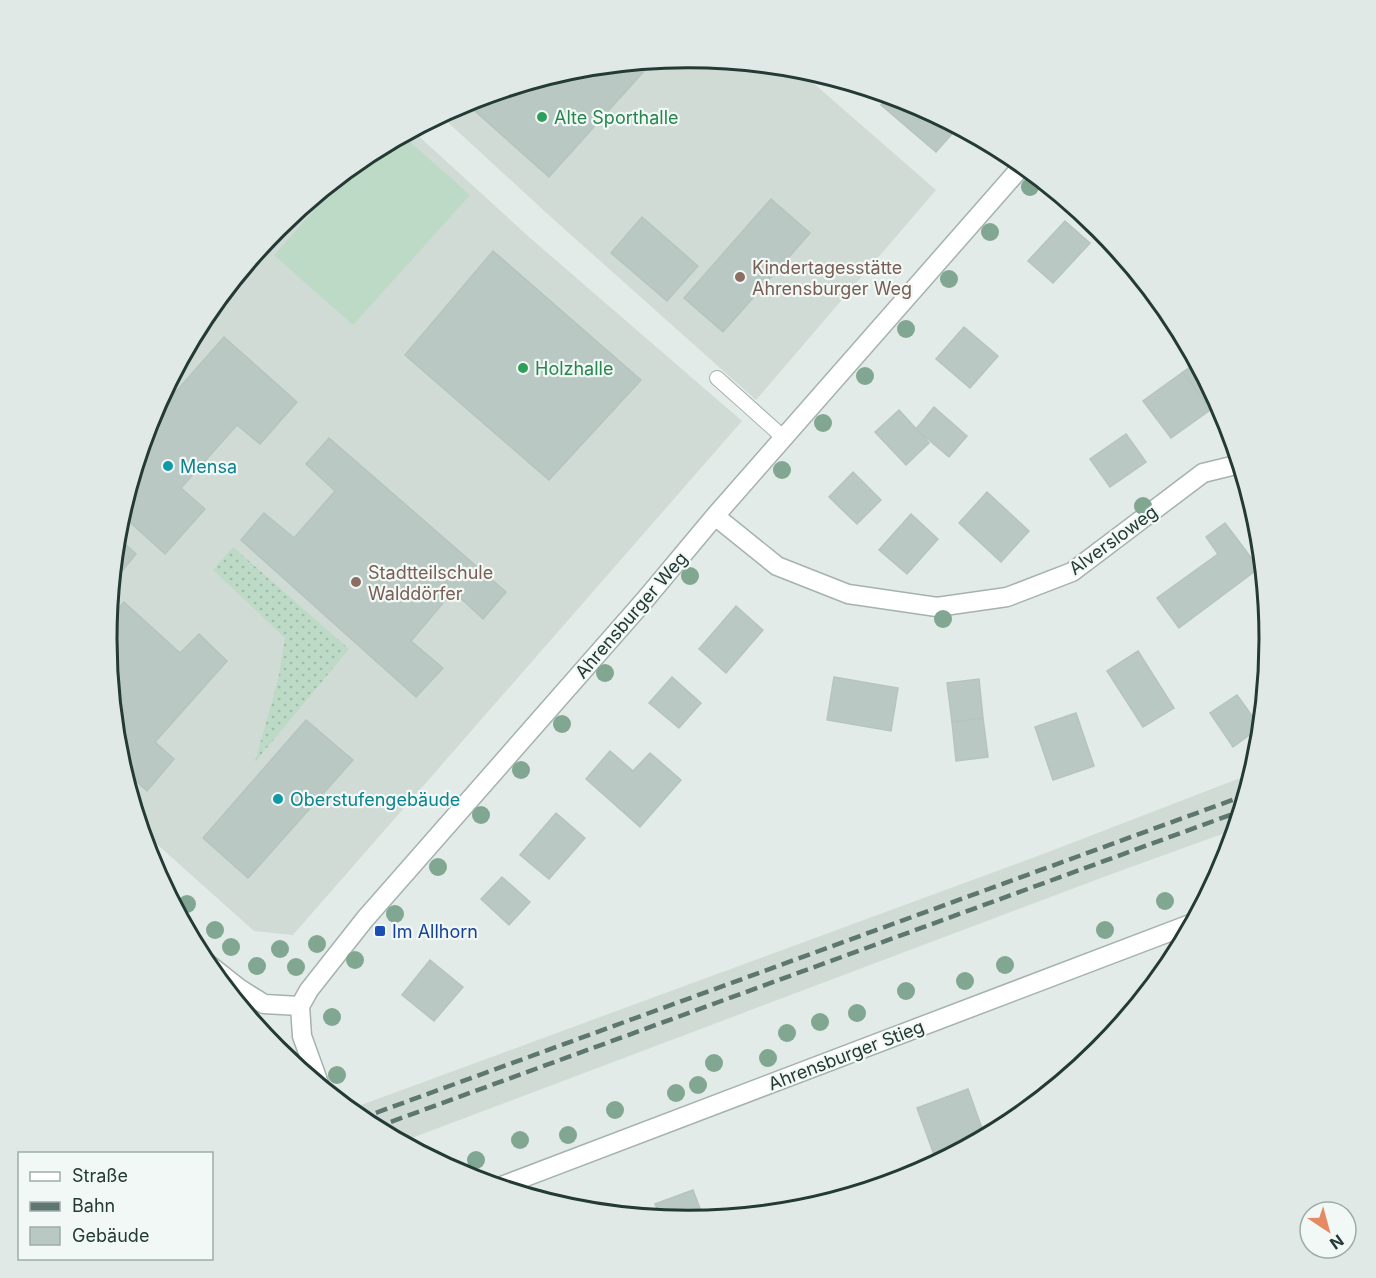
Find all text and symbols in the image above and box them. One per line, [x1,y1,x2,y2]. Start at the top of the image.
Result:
place label: Alte Sporthalle [554,107,679,128]
marker: Alte Sporthalle [535,110,549,124]
place label: Kindertagesstätte Ahrensburger Weg [752,257,912,299]
marker: Kindertagesstätte Ahrensburger Weg [733,270,747,284]
place label: Holzhalle [535,358,613,379]
marker: Holzhalle [516,361,530,375]
place label: Mensa [180,456,237,477]
marker: Mensa [161,459,175,473]
street label: Alversloweg [1065,501,1161,579]
street label: Ahrensburger Weg [571,548,691,682]
place label: Stadtteilschule Walddörfer [368,562,493,604]
marker: Stadtteilschule Walddörfer [349,575,363,589]
place label: Oberstufengebäude [290,789,460,810]
marker: Oberstufengebäude [271,792,285,806]
place label: Im Allhorn [392,921,478,942]
marker: Im Allhorn [373,924,387,938]
street label: Ahrensburger Stieg [765,1016,927,1094]
legend [18,1152,213,1260]
text: Straße [72,1165,128,1186]
text: Bahn [72,1195,115,1216]
north arrow [1298,1200,1358,1260]
text: Gebäude [72,1225,149,1246]
text: N [1326,1230,1348,1254]

